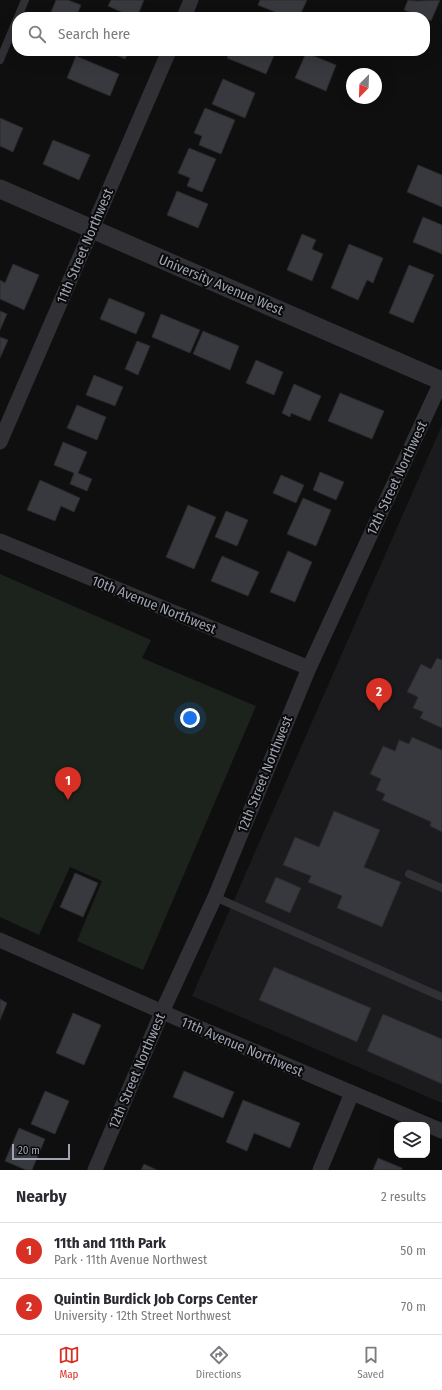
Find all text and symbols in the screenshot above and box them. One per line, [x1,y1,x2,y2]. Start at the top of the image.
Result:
search box [12,12,430,56]
icon: search [26,23,48,45]
text: Search here [58,25,130,43]
north arrow [346,68,382,104]
street label: 11th Street Northwest [53,186,117,306]
street label: University Avenue West [156,251,286,319]
street label: 12th Street Northwest [363,418,431,538]
street label: 10th Avenue Northwest [89,572,219,638]
pin: 2 [366,678,392,711]
your location [180,708,200,728]
street label: 12th Street Northwest [234,713,296,835]
pin: 1 [55,767,81,800]
street label: 12th Street Northwest [105,1010,169,1131]
street label: 11th Avenue Northwest [179,1014,306,1081]
map controls [394,1122,430,1158]
button: layers [394,1122,430,1158]
scale bar [12,1142,70,1161]
text: 20 m [18,1144,40,1157]
text: Nearby [16,1186,67,1207]
text: 2 results [381,1189,426,1204]
text: 11th and 11th Park [54,1234,166,1252]
text: 1 [26,1243,32,1258]
text: 50 m [400,1243,426,1258]
text: Park · 11th Avenue Northwest [54,1252,207,1267]
text: Quintin Burdick Job Corps Center [54,1290,257,1308]
text: 2 [26,1299,32,1314]
text: 70 m [401,1299,426,1314]
text: University · 12th Street Northwest [54,1308,231,1323]
tab: Map [58,1344,80,1381]
tab: Directions [196,1344,241,1381]
tab: Saved [357,1344,384,1381]

